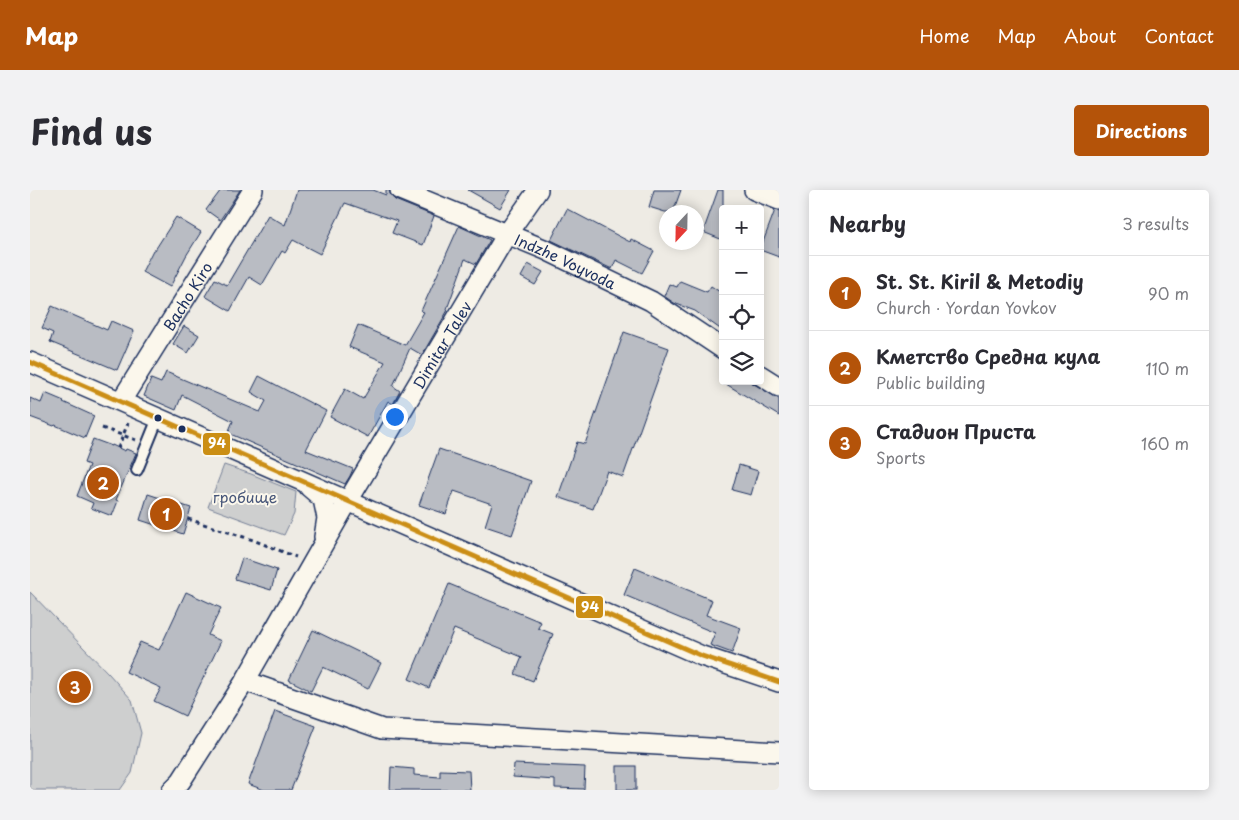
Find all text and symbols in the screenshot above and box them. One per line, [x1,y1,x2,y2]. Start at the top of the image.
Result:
text: Map [25,17,78,53]
text: Home [919,22,969,49]
text: Map [997,22,1036,49]
text: About [1064,22,1116,49]
text: Contact [1144,22,1214,49]
text: Find us [30,104,152,157]
button: Directions [1074,105,1209,156]
north arrow [659,205,704,250]
map controls [719,205,764,385]
button: + [719,205,764,250]
text: Nearby [829,207,906,239]
text: 3 results [1122,211,1189,235]
street label: Indzhe Voyvoda [511,227,621,294]
button: − [719,250,764,295]
street label: Bacho Kiro [157,257,217,335]
text: St. St. Kiril & Metodiy [876,267,1084,295]
text: 1 [841,281,849,305]
text: 90 m [1148,281,1189,305]
button: locate [719,295,764,340]
text: Church · Yordan Yovkov [876,295,1056,319]
street label: Dimitar Talev [406,296,476,393]
button: layers [719,340,764,385]
text: Кметство Средна кула [876,342,1100,370]
text: 2 [839,356,851,380]
text: 110 m [1146,356,1189,380]
text: Public building [876,370,986,394]
your location [382,404,408,430]
unlabelled marker [153,413,163,423]
text: Стадион Приста [876,417,1036,445]
unlabelled marker [177,424,187,434]
text: 3 [840,431,850,455]
text: 160 m [1141,431,1189,455]
line badge: 94 [202,432,231,456]
text: 94 [208,432,226,453]
text: Sports [876,445,925,469]
pin: 2 [87,464,119,502]
park label: гробище [213,485,277,508]
pin: 1 [150,495,182,533]
line badge: 94 [575,595,604,619]
text: 94 [581,596,599,617]
pin: 3 [59,668,91,706]

